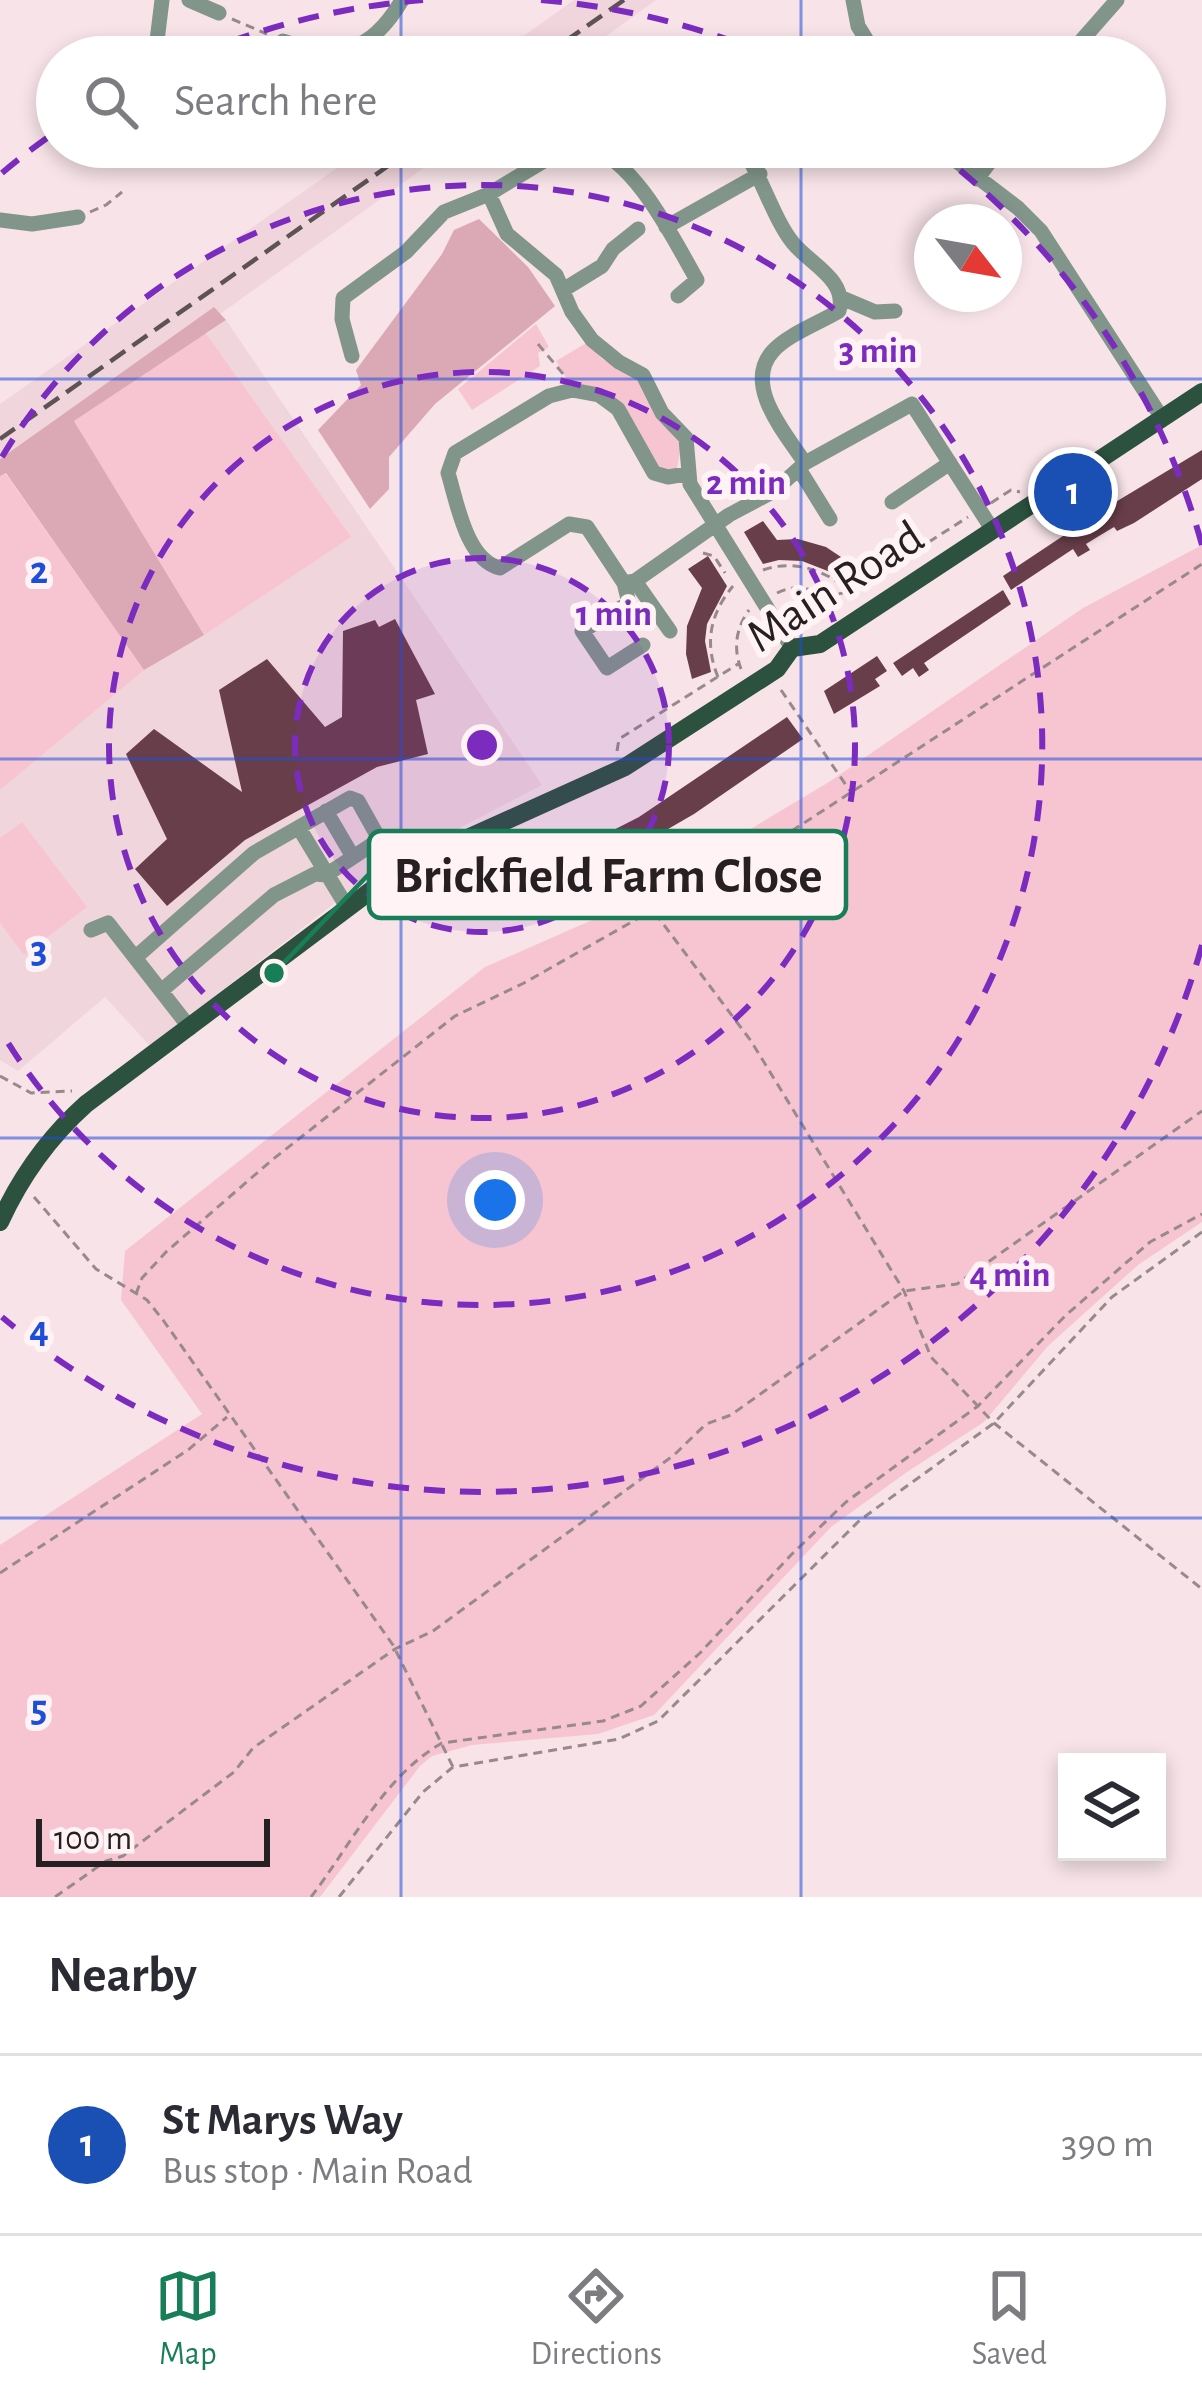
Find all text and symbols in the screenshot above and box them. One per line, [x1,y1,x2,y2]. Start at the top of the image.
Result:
search box [36,36,1166,168]
icon: search [78,69,144,135]
text: Search here [174,79,377,124]
north arrow [914,204,1022,312]
text: 3 min [839,333,917,369]
pin: 1 [1034,447,1112,537]
text: 2 min [706,465,786,501]
street label: Main Road [739,513,932,662]
text: 2 [30,552,48,591]
text: 1 min [576,596,652,632]
centre of rings [461,724,503,766]
callout: Brickfield Farm Close [369,831,846,918]
text: Brickfield Farm Close [393,851,823,902]
text: 3 [31,931,47,970]
your location [465,1170,525,1230]
text: 4 min [969,1257,1051,1293]
text: 4 [29,1311,49,1350]
text: 5 [31,1690,47,1729]
map controls [1058,1753,1166,1861]
button: layers [1058,1753,1166,1861]
scale bar [36,1813,270,1866]
text: 100 m [54,1823,132,1856]
text: Nearby [48,1950,197,2001]
text: St Marys Way [162,2098,403,2143]
text: 1 [80,2125,94,2164]
text: 390 m [1061,2125,1154,2164]
text: Bus stop · Main Road [162,2152,473,2191]
tab: Map [155,2263,221,2375]
tab: Directions [530,2263,662,2375]
tab: Saved [972,2263,1047,2375]

